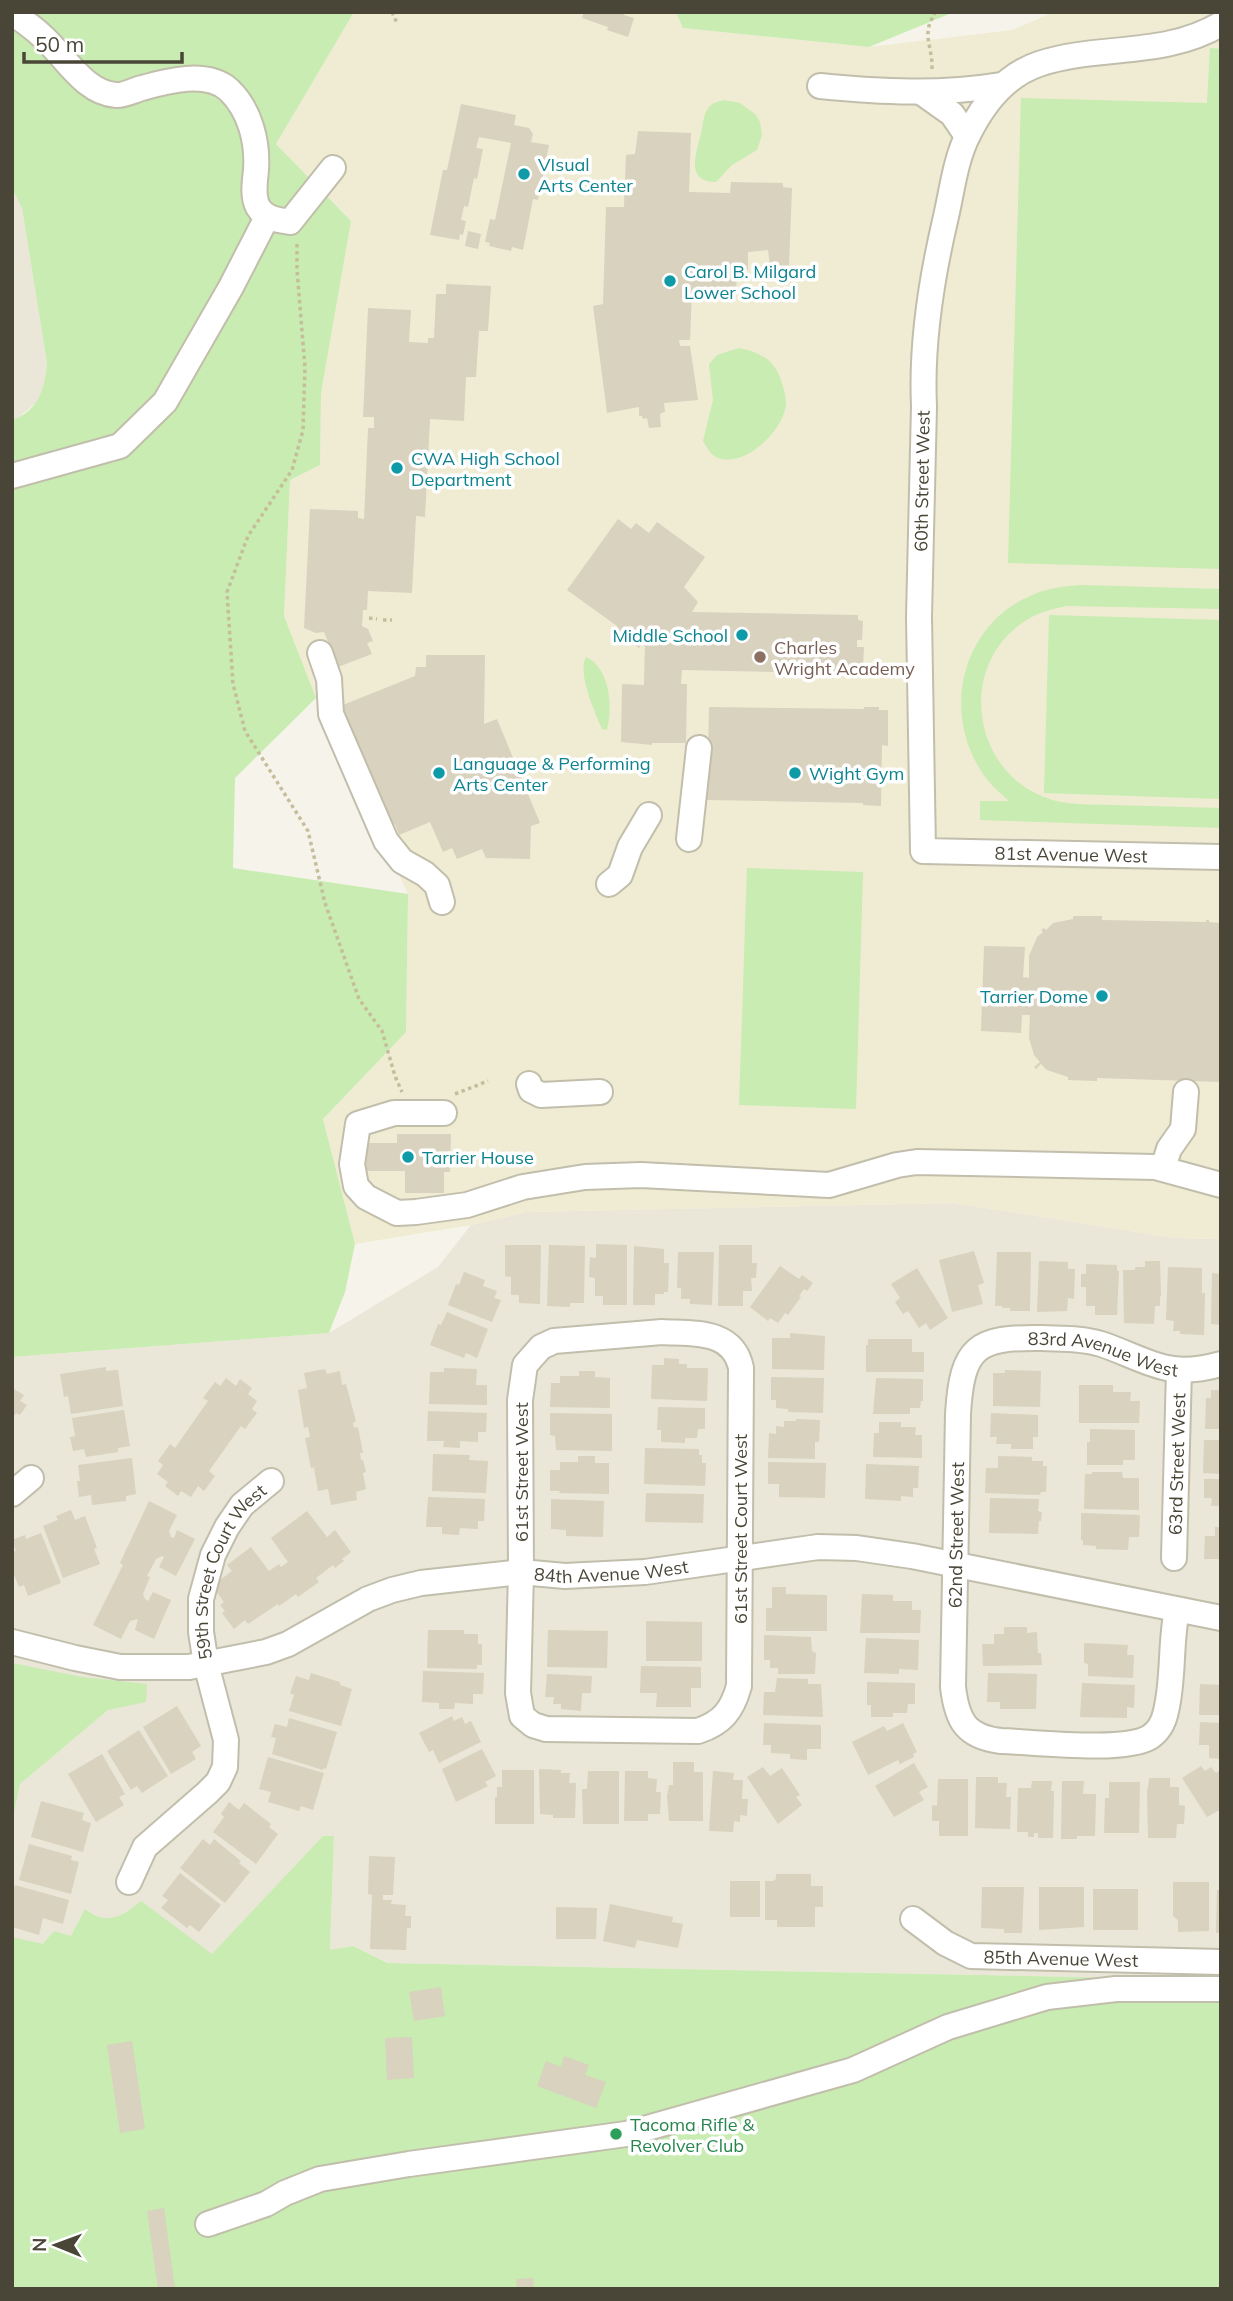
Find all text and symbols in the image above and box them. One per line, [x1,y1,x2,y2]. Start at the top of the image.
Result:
scale bar [24,21,182,65]
text: 50 m [35,31,84,57]
place label: VIsual Arts Center [538,153,633,197]
marker: VIsual Arts Center [516,166,532,182]
place label: Carol B. Milgard Lower School [684,260,816,304]
marker: Carol B. Milgard Lower School [662,273,678,289]
street label: 60th Street West [909,410,935,552]
place label: CWA High School Department [411,447,560,491]
marker: CWA High School Department [389,460,405,476]
place label: Middle School [612,624,728,647]
marker: Middle School [734,627,750,643]
place label: Charles Wright Academy [774,636,915,680]
marker: Charles Wright Academy [752,649,768,665]
place label: Language & Performing Arts Center [453,752,651,796]
place label: Wight Gym [809,762,904,785]
marker: Language & Performing Arts Center [431,765,447,781]
marker: Wight Gym [787,765,803,781]
street label: 81st Avenue West [994,841,1148,867]
place label: Tarrier Dome [980,985,1088,1008]
marker: Tarrier Dome [1094,988,1110,1004]
place label: Tarrier House [422,1146,534,1169]
marker: Tarrier House [400,1149,416,1165]
street label: 83rd Avenue West [1028,1326,1179,1381]
street label: 63rd Street West [1163,1393,1190,1535]
street label: 61st Street West [510,1402,533,1542]
street label: 61st Street Court West [729,1434,752,1624]
street label: 62nd Street West [943,1462,969,1608]
street label: 59th Street Court West [190,1478,271,1661]
street label: 84th Avenue West [533,1554,690,1588]
street label: 85th Avenue West [983,1945,1138,1972]
place label: Tacoma Rifle & Revolver Club [630,2113,755,2157]
marker: Tacoma Rifle & Revolver Club [608,2126,624,2142]
north arrow [21,2210,91,2280]
text: N [27,2237,51,2252]

